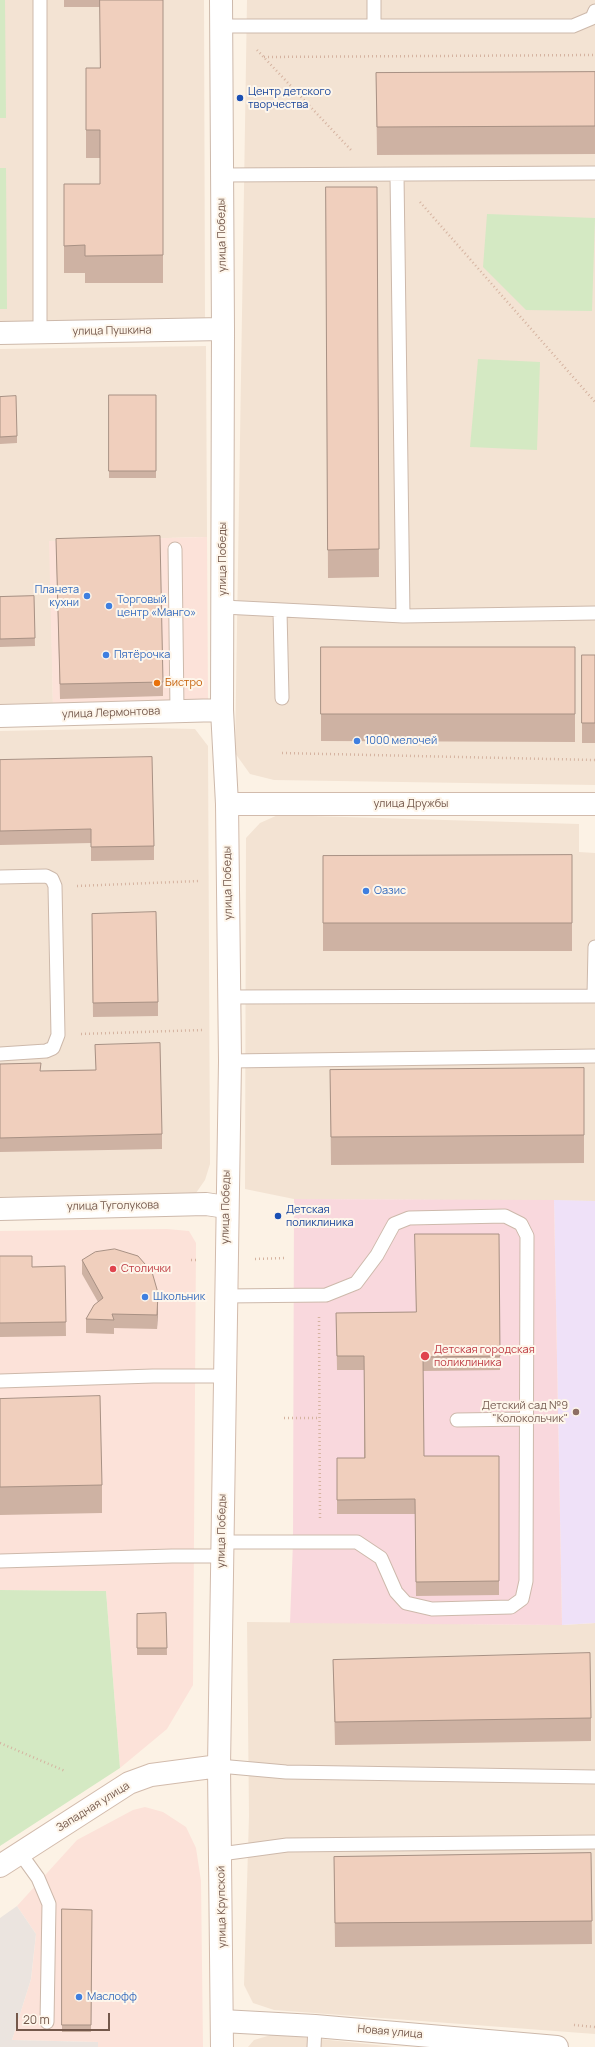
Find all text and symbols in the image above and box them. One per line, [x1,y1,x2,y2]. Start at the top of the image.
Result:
place label: Центр детского творчества [248,85,331,111]
marker: Центр детского творчества [235,93,245,103]
street label: улица Победы [215,198,229,272]
street label: улица Пушкина [72,324,152,338]
street label: улица Победы [216,522,230,596]
place label: Планета кухни [35,583,79,609]
marker: Планета кухни [82,591,92,601]
place label: Торговый центр «Манго» [117,593,196,619]
marker: Торговый центр «Манго» [104,601,114,611]
place label: Пятёрочка [114,648,170,662]
marker: Пятёрочка [101,650,111,660]
place label: Бистро [165,676,202,690]
marker: Бистро [152,678,162,688]
street label: улица Лермонтова [62,705,160,721]
place label: 1000 мелочей [365,734,437,748]
marker: 1000 мелочей [352,736,362,746]
street label: улица Дружбы [374,797,448,811]
street label: улица Победы [221,846,235,920]
place label: Оазис [374,884,406,898]
marker: Оазис [361,886,371,896]
street label: улица Победы [219,1170,233,1244]
street label: улица Туголукова [67,1199,159,1213]
place label: Детская поликлиника [286,1203,354,1229]
marker: Детская поликлиника [273,1211,283,1221]
place label: Столички [121,1262,171,1276]
marker: Столички [108,1264,118,1274]
place label: Школьник [153,1290,205,1304]
marker: Школьник [140,1292,150,1302]
place label: Детская городская поликлиника [434,1343,535,1369]
marker: Детская городская поликлиника [419,1350,431,1362]
place label: Детский сад №9 "Колокольчик" [482,1399,568,1425]
marker: Детский сад №9 "Колокольчик" [571,1407,581,1417]
street label: улица Победы [215,1494,229,1568]
street label: Западная улица [54,1779,132,1835]
street label: улица Крупской [215,1866,229,1948]
place label: Маслофф [87,1990,137,2004]
marker: Маслофф [74,1992,84,2002]
scale bar [18,2005,112,2031]
text: 20 m [23,2011,50,2028]
street label: Новая улица [357,2023,423,2041]

